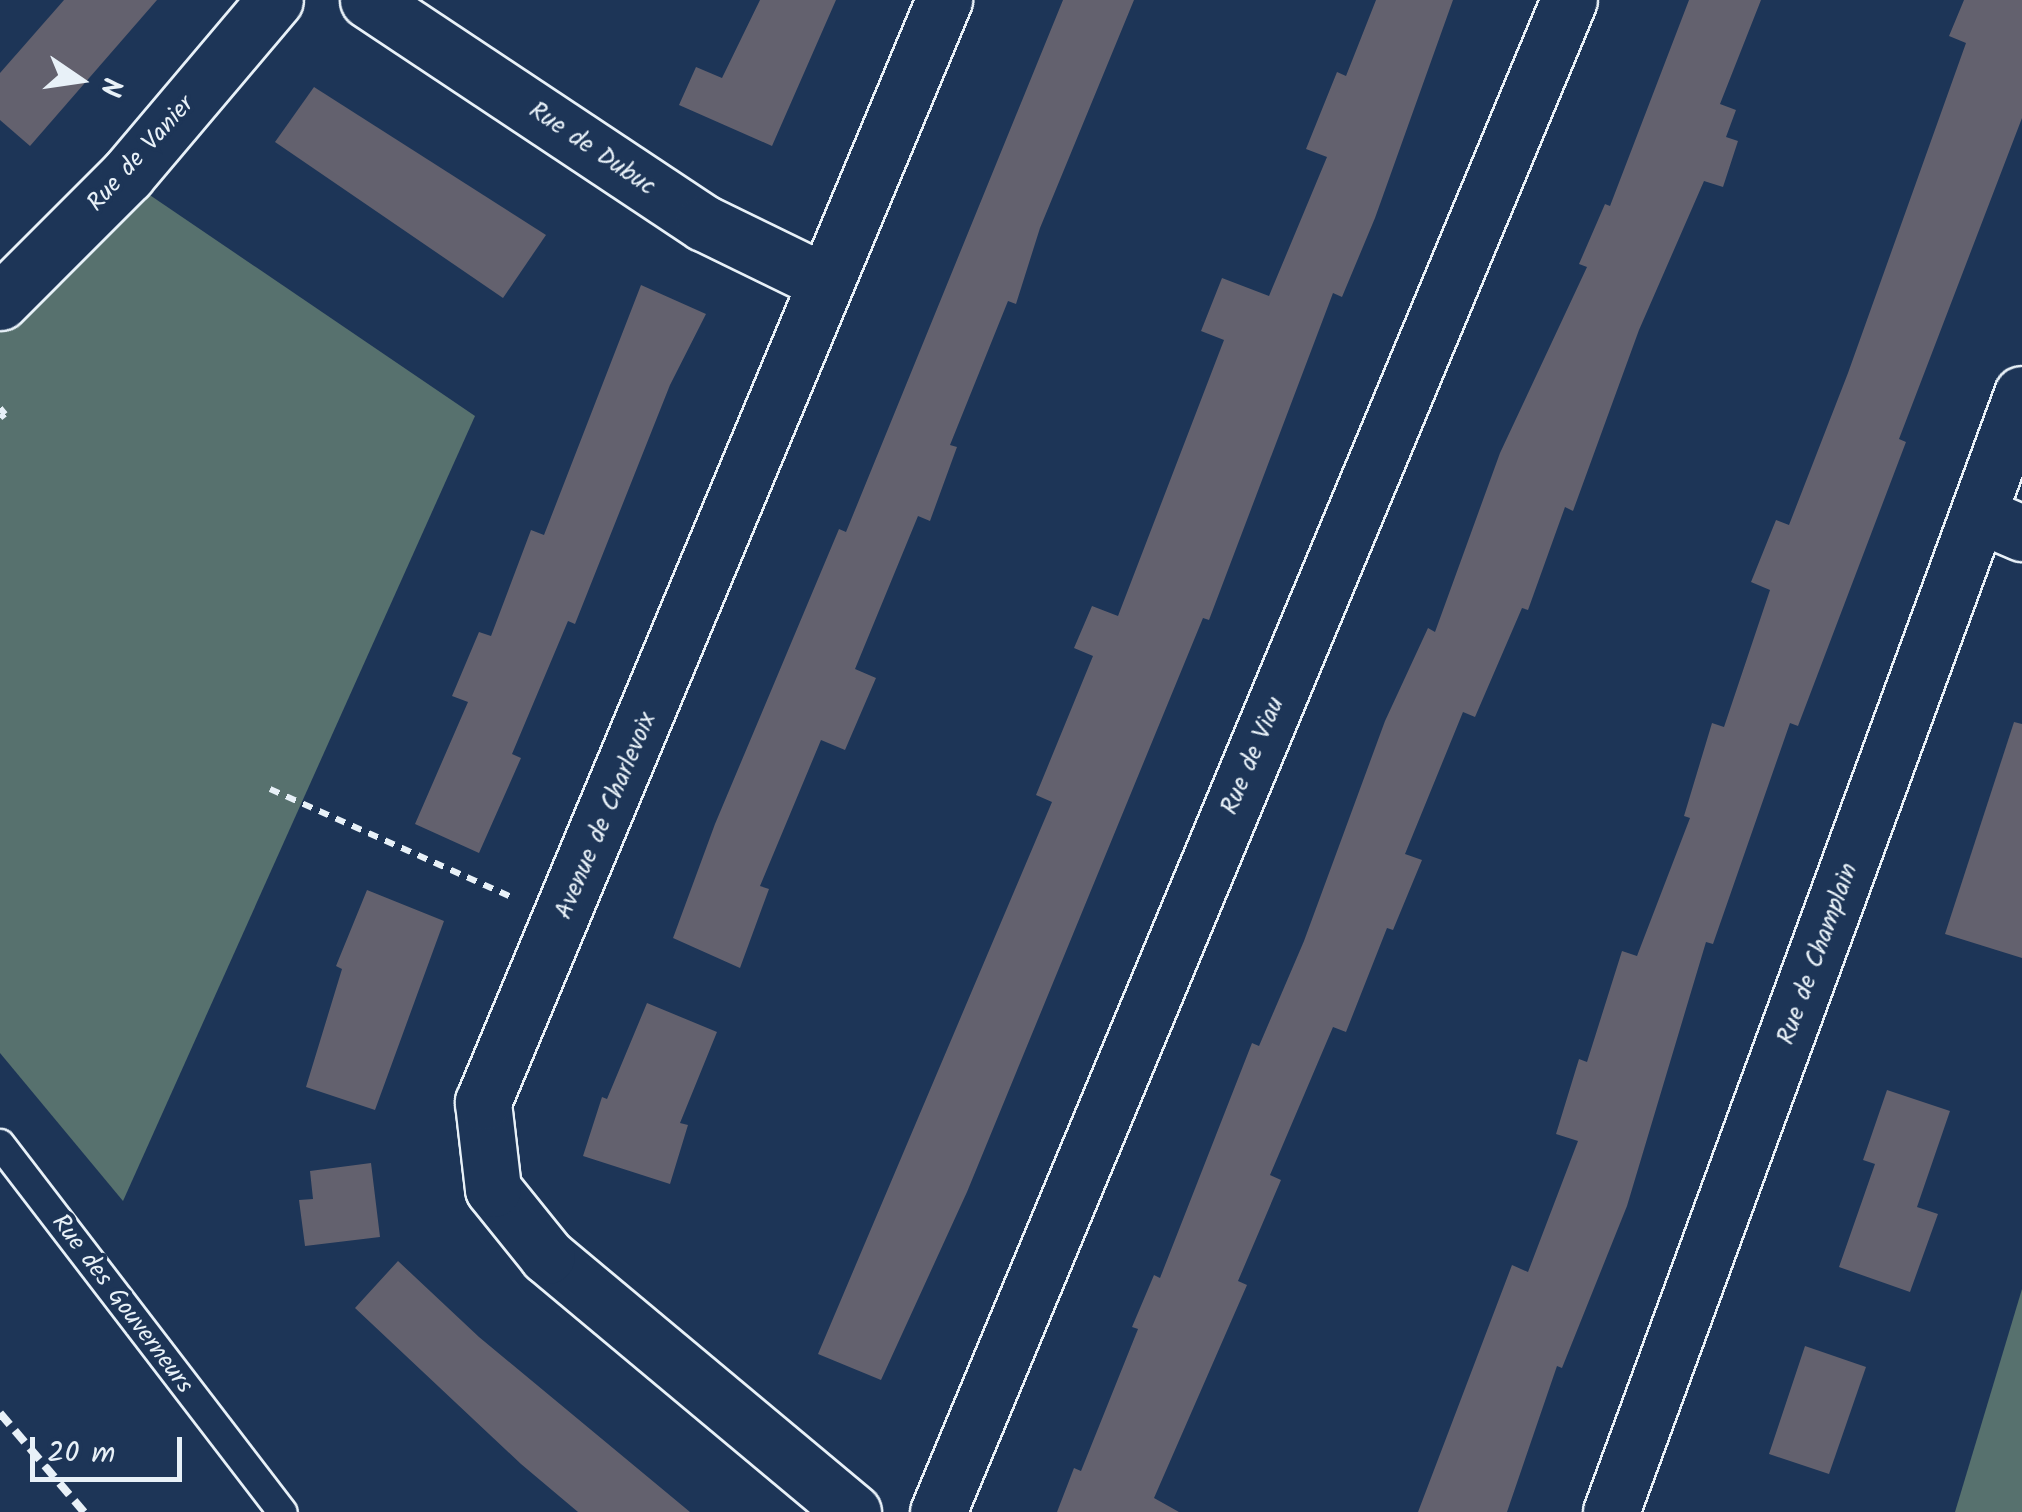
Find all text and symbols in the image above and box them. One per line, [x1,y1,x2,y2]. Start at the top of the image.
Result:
north arrow [30,30,130,130]
text: N [86,73,134,101]
street label: Rue de Vanier [81,90,201,218]
street label: Rue de Dubuc [523,96,661,202]
street label: Rue de Viau [1215,693,1291,819]
street label: Avenue de Charlevoix [549,708,663,924]
street label: Rue de Champlain [1771,859,1865,1049]
street label: Rue des Gouverneurs [45,1209,199,1399]
scale bar [35,1417,188,1479]
text: 20 m [47,1430,115,1478]

